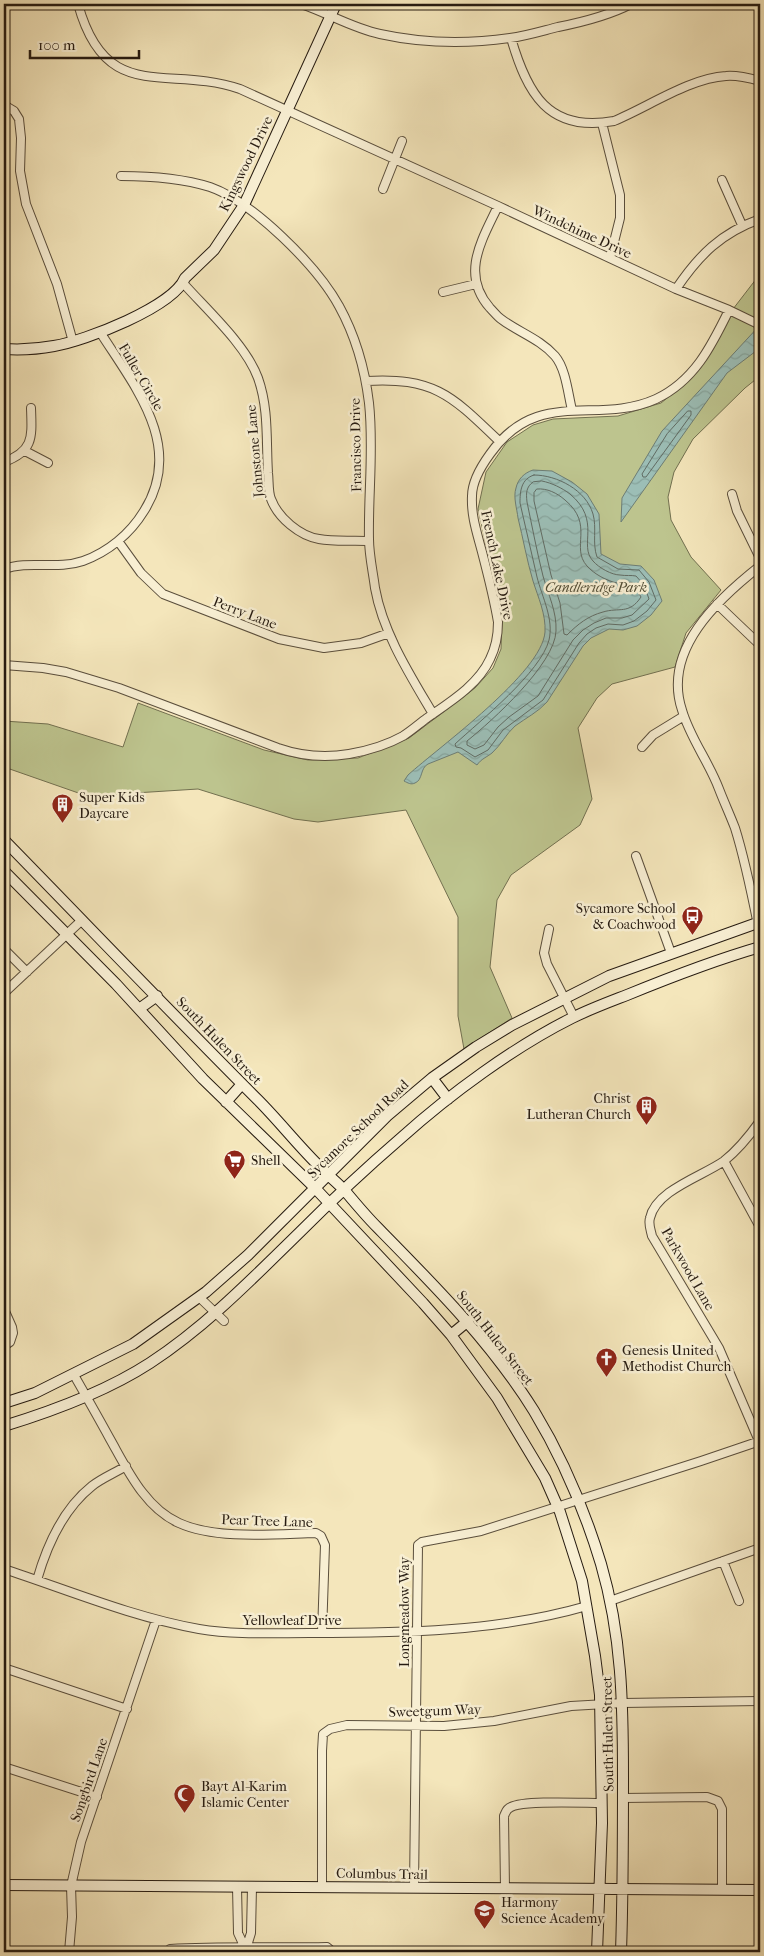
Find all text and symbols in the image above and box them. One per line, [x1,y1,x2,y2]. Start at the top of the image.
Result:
scale bar [30,28,139,60]
text: 100 m [38,36,76,54]
street label: Kingswood Drive [216,113,277,215]
street label: Windchime Drive [529,201,634,262]
street label: Fuller Circle [115,340,167,414]
street label: Francisco Drive [347,398,365,492]
street label: Johnstone Lane [242,404,268,499]
street label: French Lake Drive [477,509,517,621]
park label: Candleridge Park [545,579,647,596]
street label: Perry Lane [211,593,280,633]
place label: Super Kids Daycare [79,789,145,822]
building icon: Super Kids Daycare [51,793,75,824]
place label: Sycamore School & Coachwood [576,900,676,933]
bus stop icon: Sycamore School & Coachwood [680,904,704,935]
street label: South Hulen Street [173,994,265,1088]
street label: Sycamore School Road [304,1076,413,1182]
place label: Christ Lutheran Church [527,1090,631,1123]
building icon: Christ Lutheran Church [635,1094,659,1125]
supermarket icon: Shell [223,1148,247,1179]
place label: Shell [251,1152,281,1169]
street label: Parkwood Lane [657,1225,719,1313]
street label: South Hulen Street [453,1287,537,1389]
place label: Genesis United Methodist Church [622,1342,731,1375]
church icon: Genesis United Methodist Church [594,1346,618,1377]
street label: Pear Tree Lane [221,1511,313,1531]
street label: Longmeadow Way [396,1556,413,1667]
street label: Yellowleaf Drive [242,1612,342,1629]
street label: South Hulen Street [598,1676,618,1792]
street label: Sweetgum Way [388,1701,482,1721]
street label: Songbird Lane [67,1736,111,1824]
place label: Bayt Al-Karim Islamic Center [201,1778,289,1811]
mosque icon: Bayt Al-Karim Islamic Center [173,1782,197,1813]
street label: Columbus Trail [336,1865,428,1883]
place label: Harmony Science Academy [501,1894,605,1927]
school or university icon: Harmony Science Academy [473,1898,497,1929]

